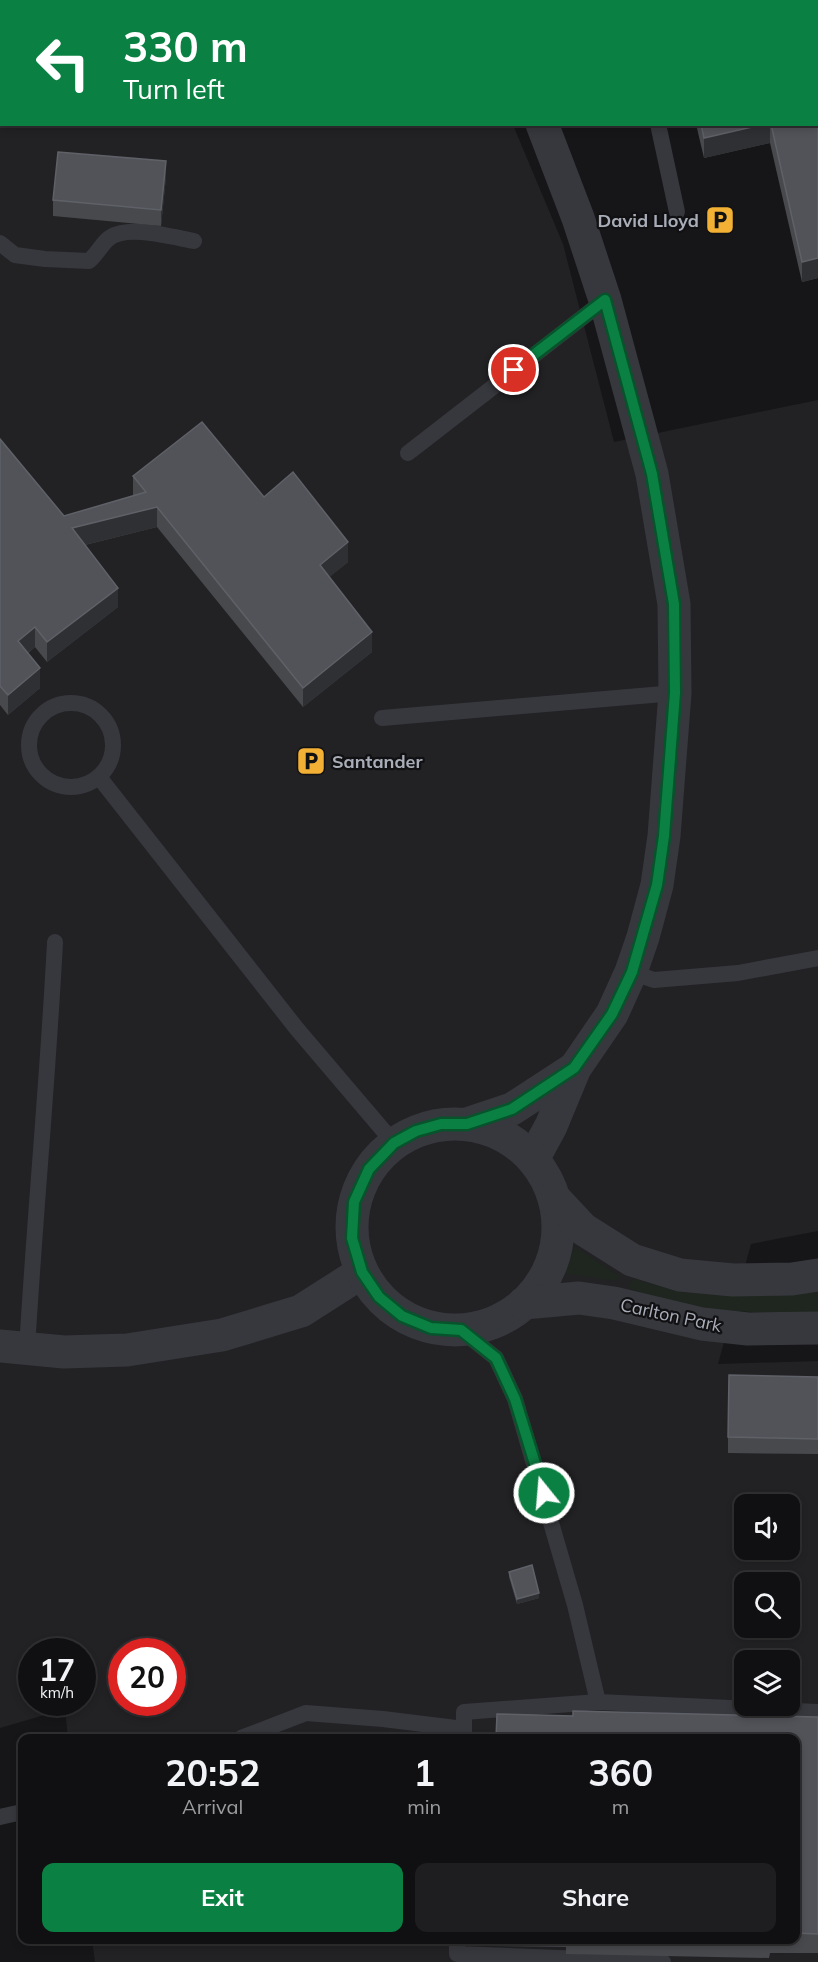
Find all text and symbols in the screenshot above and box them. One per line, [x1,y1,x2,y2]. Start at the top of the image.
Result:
text: 330 m [123,20,248,73]
icon: left [24,24,102,102]
text: Turn left [123,72,225,106]
parking icon: David Lloyd [704,204,736,236]
place label: David Lloyd [598,209,699,232]
pin [488,344,539,395]
icon: arrive [497,353,530,386]
parking icon: Santander [295,745,327,777]
place label: Santander [332,750,423,773]
street label: Carlton Park [618,1293,725,1337]
position arrow [512,1461,576,1525]
map controls [734,1494,800,1716]
button: sound [734,1494,800,1560]
button: search [734,1572,800,1638]
speed limit sign: 20 [108,1638,186,1716]
button: layers [734,1650,800,1716]
text: 17 [39,1651,75,1689]
text: km/h [40,1683,74,1702]
text: 20:52 [165,1750,260,1795]
text: 1 [413,1750,435,1795]
text: 360 [588,1750,653,1795]
text: Arrival [182,1794,243,1819]
text: min [407,1794,441,1819]
text: m [612,1794,629,1819]
button: Exit [42,1863,403,1932]
button: Share [415,1863,776,1932]

